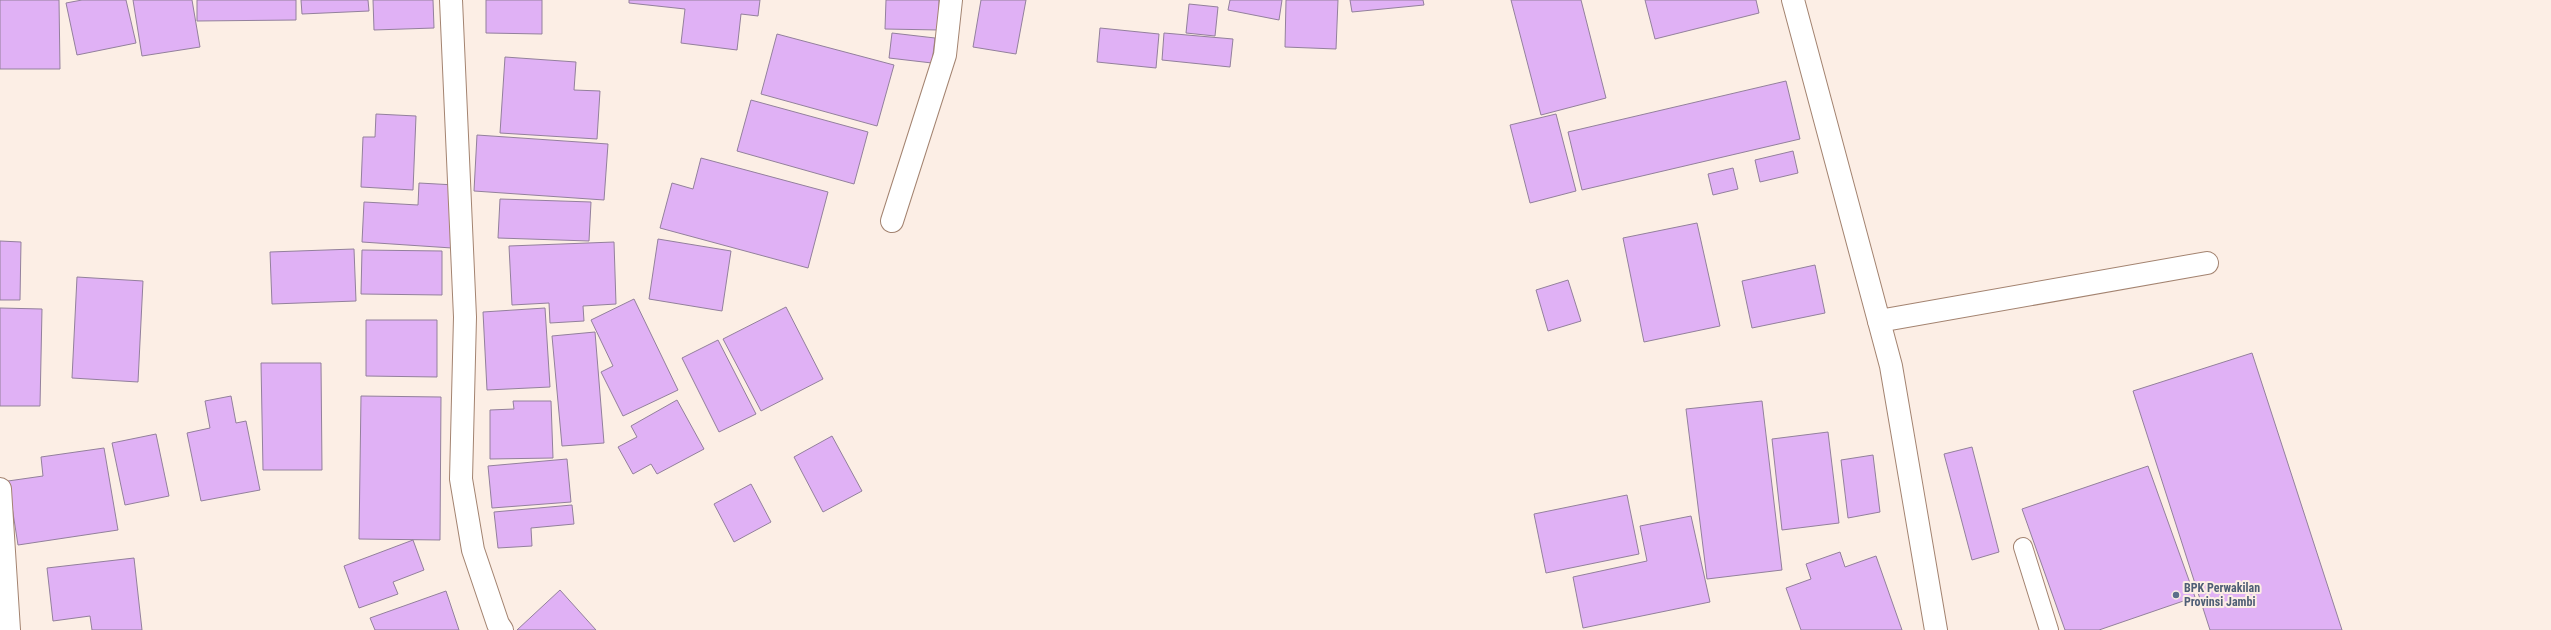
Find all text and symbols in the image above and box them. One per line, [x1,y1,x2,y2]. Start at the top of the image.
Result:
place label: BPK Perwakilan Provinsi Jambi [2184,581,2260,609]
marker: BPK Perwakilan Provinsi Jambi [2171,590,2181,600]

